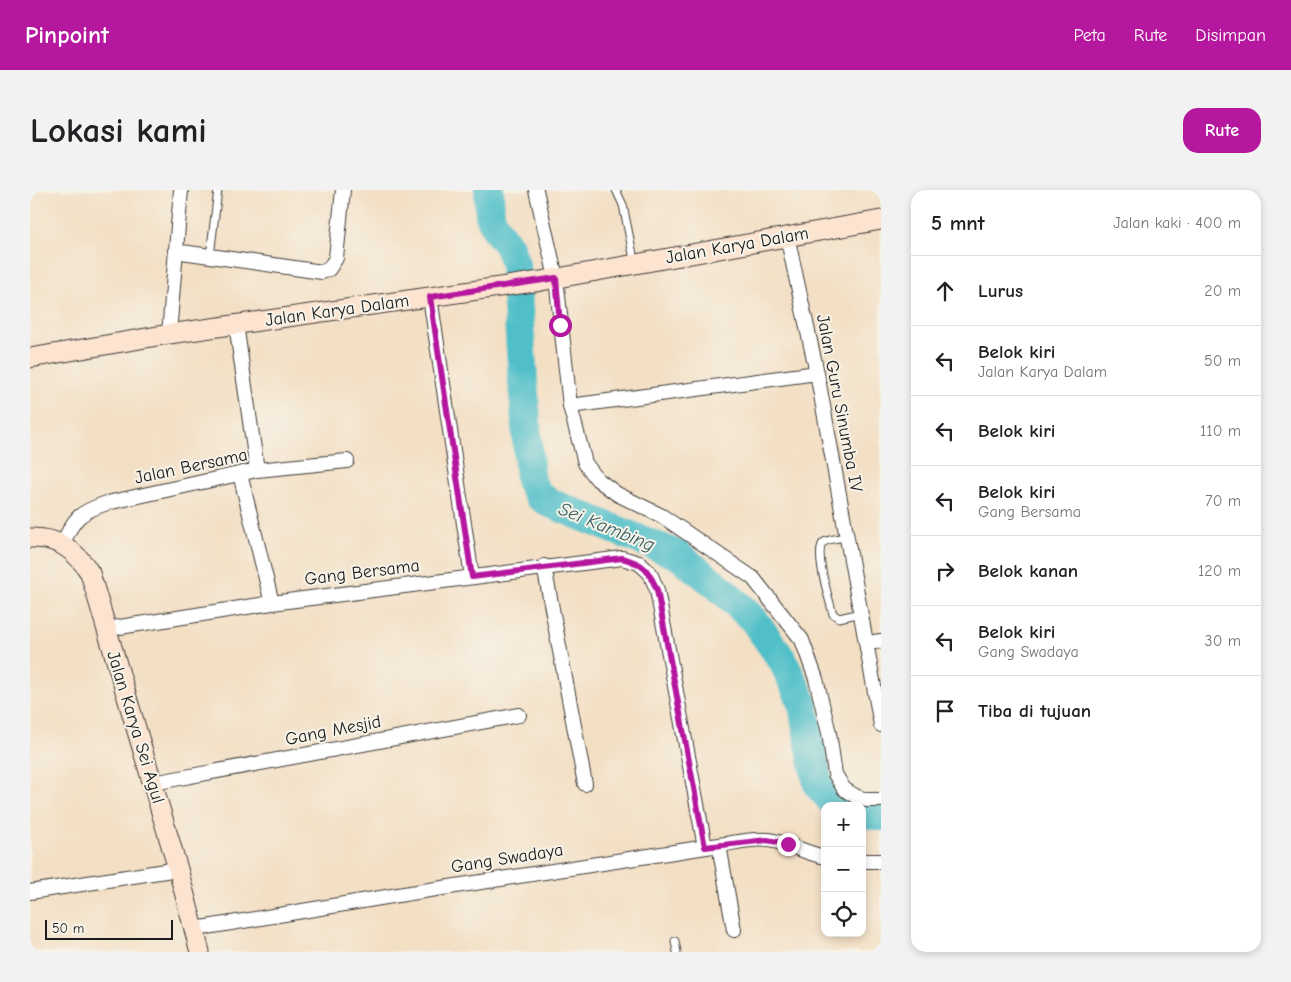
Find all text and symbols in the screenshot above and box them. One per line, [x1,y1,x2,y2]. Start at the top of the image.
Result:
text: Pinpoint [25,21,109,49]
text: Peta [1073,25,1106,46]
text: Rute [1134,25,1167,46]
text: Disimpan [1195,25,1266,46]
button: Rute [1183,108,1261,153]
text: Lokasi kami [30,110,207,151]
text: 5 mnt [931,211,985,235]
text: Jalan kaki · 400 m [1113,214,1241,232]
street label: Jalan Karya Dalam [664,223,810,268]
icon: ahead [931,277,959,305]
text: Lurus [978,280,1023,302]
text: 20 m [1204,282,1241,300]
street label: Jalan Karya Dalam [264,290,410,331]
street label: Jalan Guru Sinumba IV [812,312,867,494]
route start [549,314,572,337]
text: Belok kiri [978,341,1055,363]
icon: left [931,347,959,375]
text: 50 m [1204,352,1241,370]
text: Jalan Karya Dalam [978,363,1107,381]
icon: left [931,417,959,445]
text: Belok kiri [978,420,1055,442]
text: 110 m [1200,422,1241,440]
street label: Jalan Bersama [133,444,249,489]
text: Belok kiri [978,481,1055,503]
icon: left [931,487,959,515]
text: 70 m [1205,492,1241,510]
water label: Sei Kambing [555,498,658,556]
text: Gang Bersama [978,503,1081,521]
street label: Gang Bersama [303,555,421,590]
icon: right [931,557,959,585]
text: Belok kanan [978,560,1078,582]
text: 120 m [1198,562,1241,580]
text: Belok kiri [978,621,1055,643]
icon: left [931,627,959,655]
text: 30 m [1205,632,1241,650]
text: Gang Swadaya [978,643,1079,661]
street label: Jalan Karya Sei Agul [102,648,169,806]
icon: arrive [931,697,959,725]
text: Tiba di tujuan [978,700,1091,722]
street label: Gang Mesjid [283,711,383,750]
map controls [821,802,866,937]
button: + [821,802,866,847]
route end [777,833,800,856]
street label: Gang Swadaya [450,839,565,878]
button: − [821,847,866,892]
button: locate [821,892,866,937]
scale bar [45,917,172,940]
text: 50 m [52,920,84,937]

